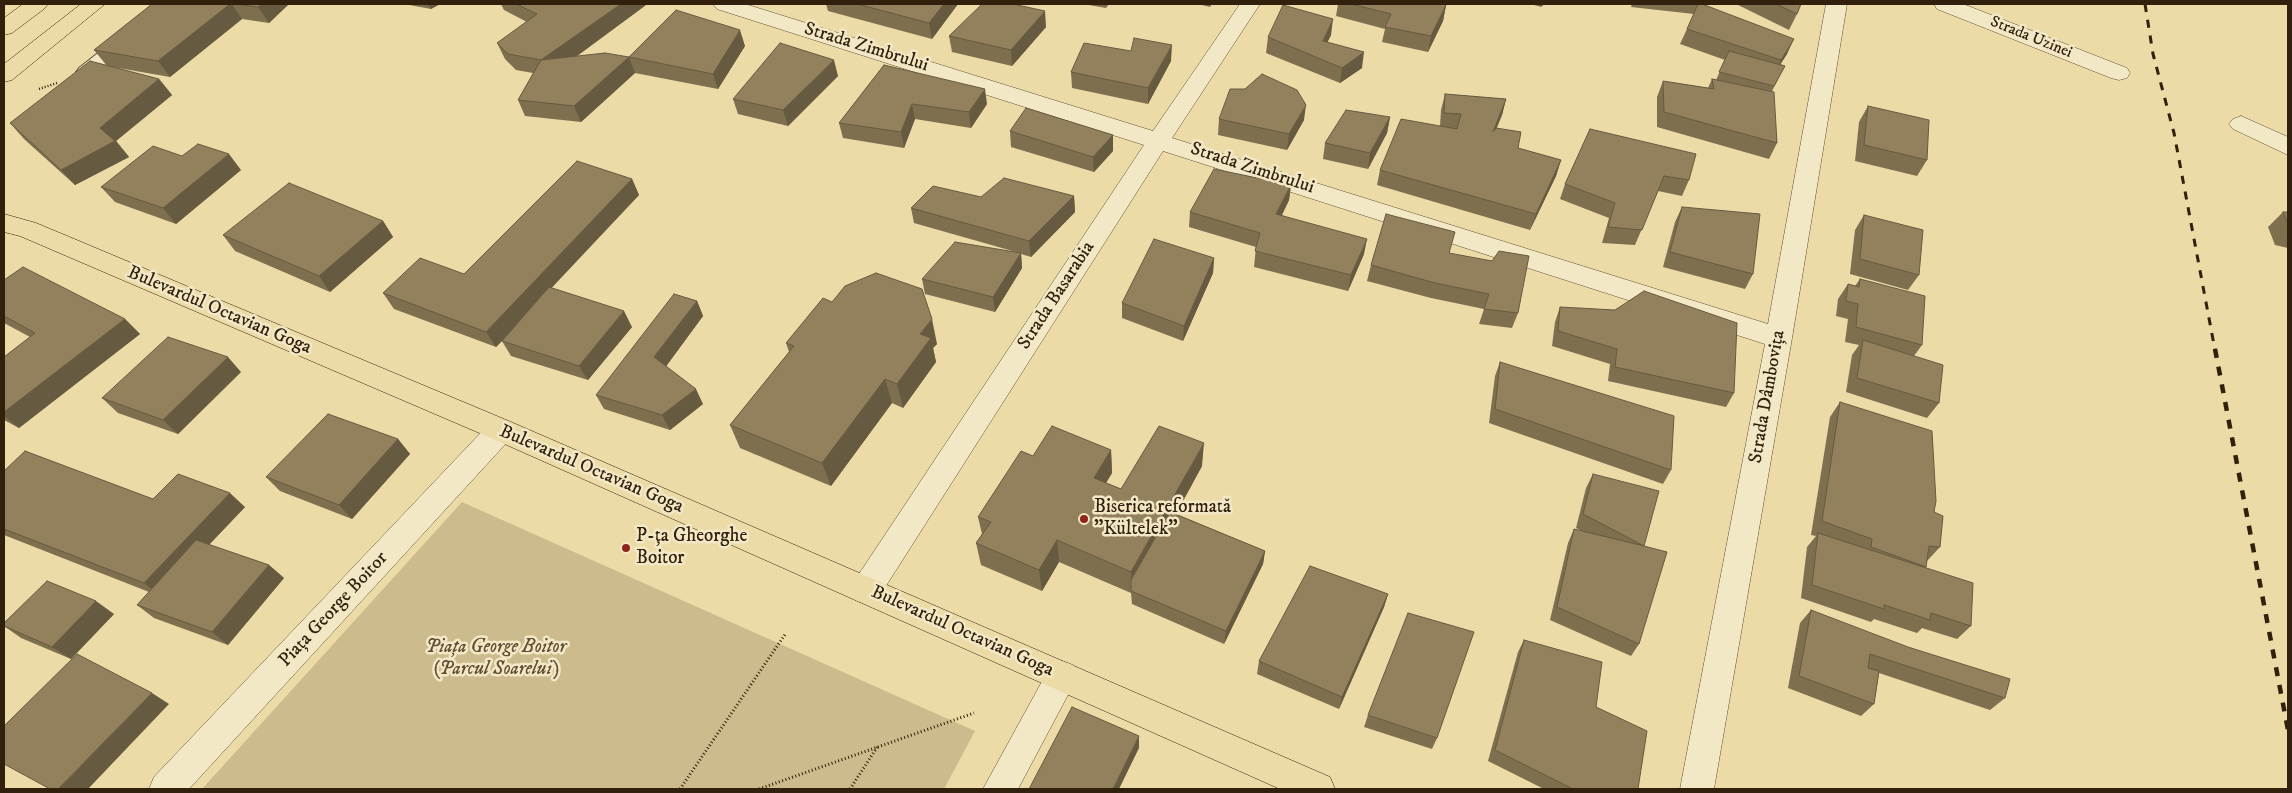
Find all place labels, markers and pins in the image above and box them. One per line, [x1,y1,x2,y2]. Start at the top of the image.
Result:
place label: Biserica reformată "Kültelek" [1094,497,1231,541]
marker: Biserica reformată "Kültelek" [1078,513,1090,525]
place label: P-ța Gheorghe Boitor [636,526,747,570]
marker: P-ța Gheorghe Boitor [620,542,632,554]

